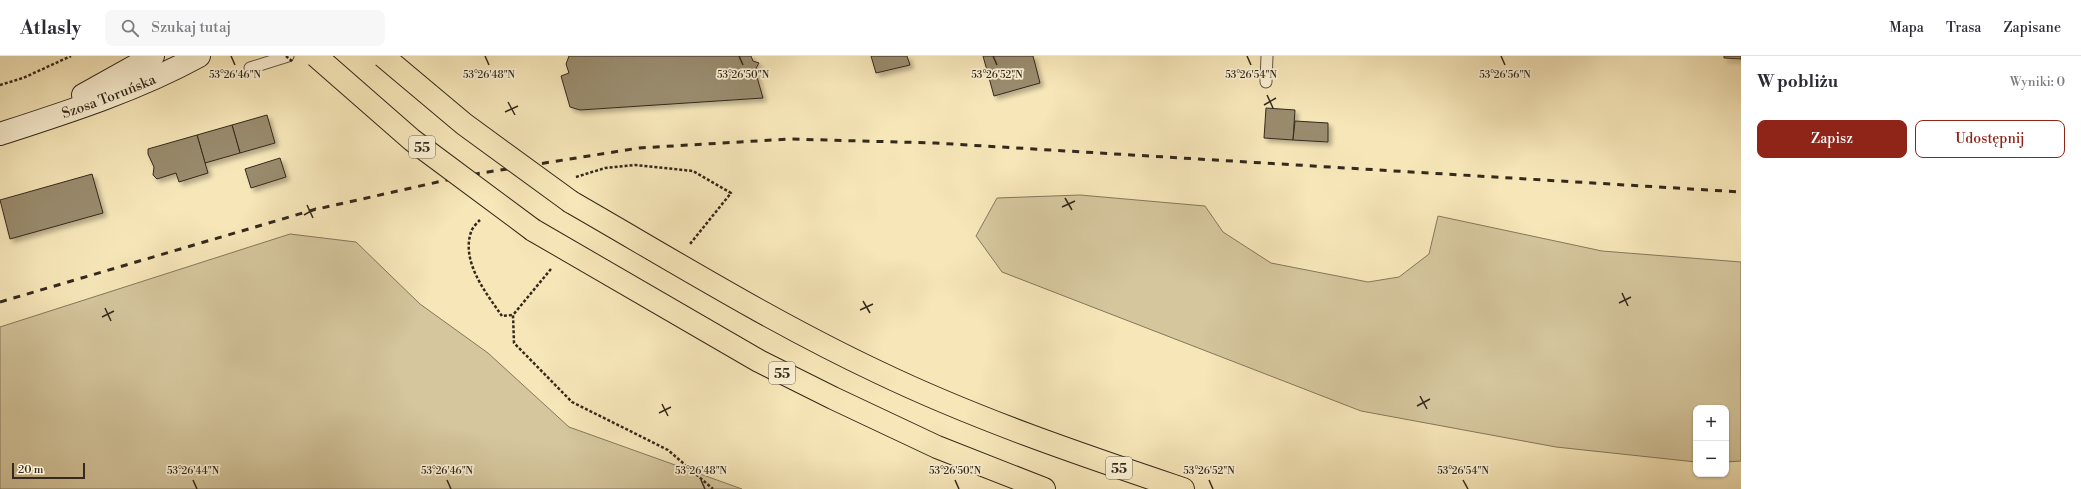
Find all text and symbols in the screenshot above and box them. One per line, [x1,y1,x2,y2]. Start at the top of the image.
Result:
search box [105,10,385,46]
text: Atlasly [20,16,81,40]
icon: search [119,17,141,39]
text: Szukaj tutaj [151,18,231,37]
text: Mapa [1889,19,1924,37]
text: Trasa [1946,19,1981,37]
text: Zapisane [2003,19,2061,37]
text: 53°26'46"N [209,69,262,81]
text: 53°26'48"N [463,69,516,81]
text: 53°26'50"N [717,69,770,81]
text: 53°26'52"N [971,69,1023,81]
text: 53°26'54"N [1225,69,1277,81]
text: 53°26'56"N [1479,69,1531,81]
street label: Szosa Toruńska [60,70,159,123]
text: W pobliżu [1757,71,1838,93]
text: Wyniki: 0 [2010,74,2065,90]
button: Zapisz [1757,120,1907,158]
button: Udostępnij [1915,120,2065,158]
road number: 55 [409,136,435,158]
road number: 55 [769,362,795,384]
map controls [1693,405,1729,477]
button: + [1693,405,1729,441]
button: − [1693,441,1729,477]
road number: 55 [1106,457,1132,479]
scale bar [12,461,85,480]
text: 20 m [18,463,43,477]
text: 53°26'44"N [167,465,220,477]
text: 53°26'46"N [421,465,474,477]
text: 53°26'48"N [675,465,728,477]
text: 53°26'50"N [929,465,982,477]
text: 53°26'52"N [1183,465,1235,477]
text: 53°26'54"N [1437,465,1489,477]

